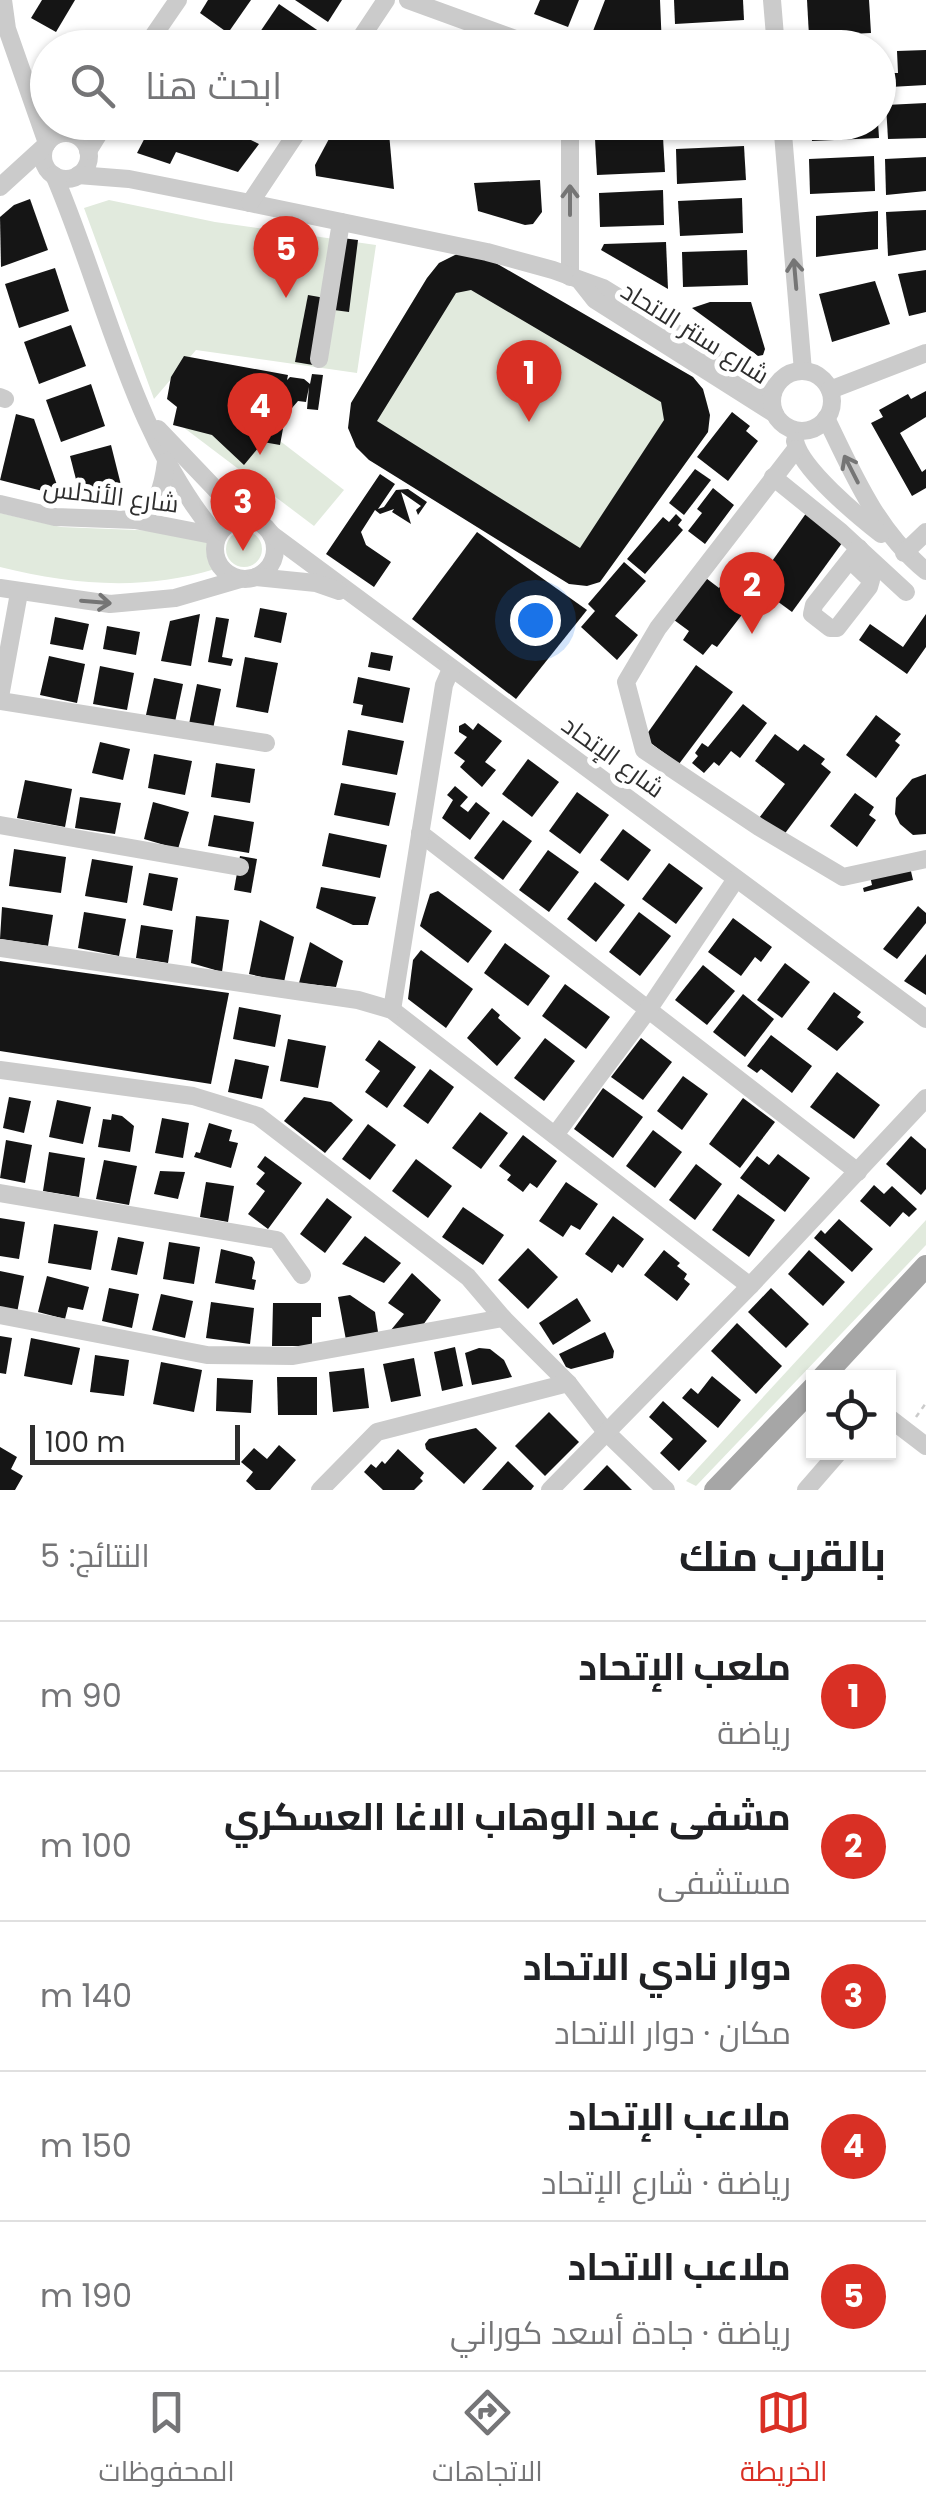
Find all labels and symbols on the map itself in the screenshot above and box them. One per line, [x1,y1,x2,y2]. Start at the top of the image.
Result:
one-way arrow [560,184,580,216]
pin: 5 [254,216,318,298]
one-way arrow [786,258,805,290]
street label: شارع سنتر الاتحاد [614,273,776,393]
pin: 1 [496,340,562,422]
pin: 4 [228,372,292,455]
one-way arrow [841,455,860,485]
pin: 3 [210,468,276,551]
street label: شارع الأندلس [41,470,181,522]
pin: 2 [720,552,784,634]
one-way arrow [80,592,112,611]
your location [510,595,561,646]
street label: شارع الإتحاد [555,708,671,806]
scale bar [30,1420,240,1464]

